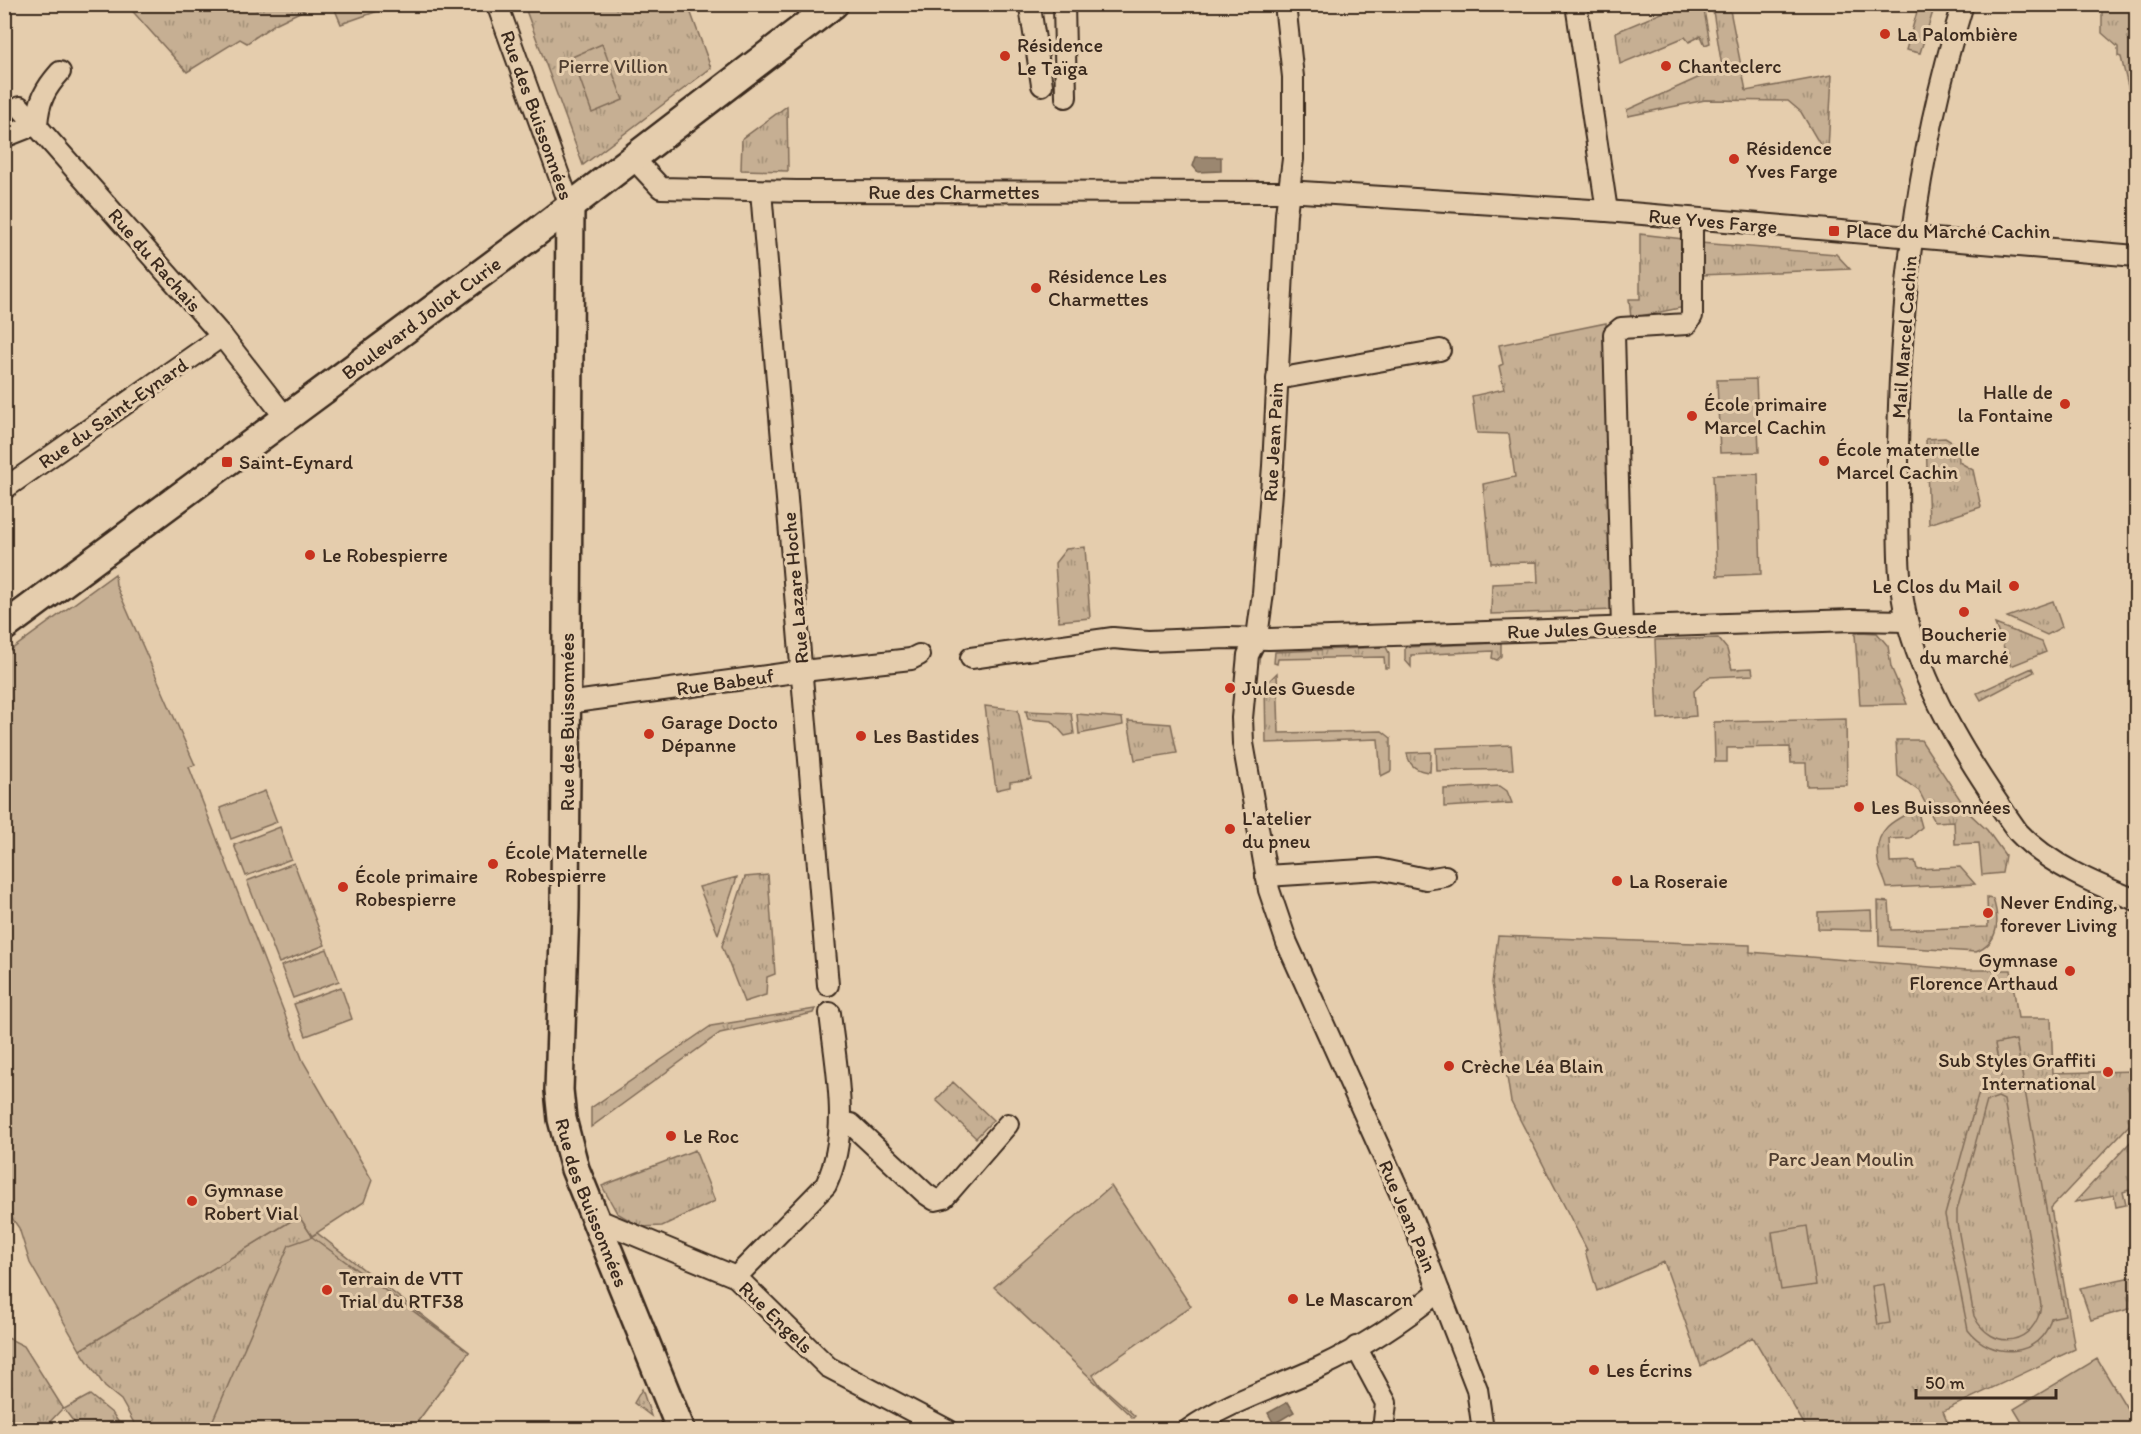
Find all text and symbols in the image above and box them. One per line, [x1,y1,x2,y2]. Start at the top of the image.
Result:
place label: La Palombière [1897,22,2018,46]
street label: Rue des Buissonnées [495,27,579,203]
marker: La Palombière [1878,27,1892,41]
place label: Résidence Le Taïga [1017,33,1103,80]
marker: Résidence Le Taïga [998,49,1012,63]
park label: Pierre Villion [558,54,668,78]
place label: Chanteclerc [1678,54,1782,78]
marker: Chanteclerc [1659,59,1673,73]
place label: Résidence Yves Farge [1746,136,1838,183]
marker: Résidence Yves Farge [1727,152,1741,166]
street label: Rue des Charmettes [868,180,1040,204]
street label: Rue du Rachais [103,203,207,317]
street label: Rue Yves Farge [1648,203,1778,239]
place label: Place du Marché Cachin [1846,219,2050,243]
marker: Place du Marché Cachin [1827,224,1841,238]
street label: Boulevard Joliot Curie [337,251,505,385]
street label: Mail Marcel Cachin [1886,255,1922,419]
place label: Résidence Les Charmettes [1048,264,1167,311]
marker: Résidence Les Charmettes [1029,281,1043,295]
street label: Rue du Saint-Eynard [34,352,192,474]
place label: Halle de la Fontaine [1958,380,2053,427]
street label: Rue Jean Pain [1258,381,1288,502]
place label: École primaire Marcel Cachin [1704,392,1827,439]
marker: Halle de la Fontaine [2058,397,2072,411]
marker: École primaire Marcel Cachin [1685,409,1699,423]
place label: École maternelle Marcel Cachin [1836,437,1980,484]
place label: Saint-Eynard [239,450,353,474]
marker: École maternelle Marcel Cachin [1817,454,1831,468]
marker: Saint-Eynard [220,455,234,469]
street label: Rue Lazare Hoche [776,511,814,665]
place label: Le Robespierre [322,543,448,567]
marker: Le Robespierre [303,548,317,562]
place label: Le Clos du Mail [1872,574,2002,598]
marker: Le Clos du Mail [2007,579,2021,593]
marker: Boucherie du marché [1957,605,1971,619]
street label: Rue Jules Guesde [1507,614,1657,644]
place label: Boucherie du marché [1919,622,2009,669]
street label: Rue des Buissonnées [555,633,579,811]
street label: Rue Babeuf [675,663,776,701]
place label: Jules Guesde [1242,676,1355,700]
marker: Jules Guesde [1223,681,1237,695]
place label: Garage Docto Dépanne [661,710,778,757]
place label: Les Bastides [873,724,979,748]
marker: Garage Docto Dépanne [642,727,656,741]
marker: Les Bastides [854,729,868,743]
place label: Les Buissonnées [1871,795,2011,819]
marker: Les Buissonnées [1852,800,1866,814]
place label: L'atelier du pneu [1242,806,1311,853]
marker: L'atelier du pneu [1223,822,1237,836]
place label: École Maternelle Robespierre [505,840,648,887]
marker: École Maternelle Robespierre [486,857,500,871]
place label: École primaire Robespierre [355,864,478,911]
place label: La Roseraie [1629,869,1728,893]
marker: La Roseraie [1610,874,1624,888]
marker: École primaire Robespierre [336,880,350,894]
place label: Never Ending, forever Living [2000,890,2118,937]
marker: Never Ending, forever Living [1981,906,1995,920]
place label: Gymnase Florence Arthaud [1909,948,2058,995]
marker: Gymnase Florence Arthaud [2063,964,2077,978]
place label: Sub Styles Graffiti International [1938,1048,2096,1095]
place label: Crèche Léa Blain [1461,1054,1604,1078]
marker: Crèche Léa Blain [1442,1059,1456,1073]
marker: Sub Styles Graffiti International [2101,1065,2115,1079]
street label: Rue des Buissonnées [550,1115,634,1291]
place label: Le Roc [683,1124,739,1148]
marker: Le Roc [664,1129,678,1143]
park label: Parc Jean Moulin [1768,1147,1914,1171]
street label: Rue Jean Pain [1374,1156,1443,1276]
place label: Gymnase Robert Vial [204,1178,299,1225]
marker: Gymnase Robert Vial [185,1194,199,1208]
place label: Terrain de VTT Trial du RTF38 [339,1266,464,1313]
street label: Rue Engels [734,1276,818,1358]
marker: Terrain de VTT Trial du RTF38 [320,1283,334,1297]
place label: Le Mascaron [1305,1287,1413,1311]
marker: Le Mascaron [1286,1292,1300,1306]
place label: Les Écrins [1606,1358,1693,1382]
scale bar [1916,1362,2056,1400]
marker: Les Écrins [1587,1363,1601,1377]
text: 50 m [1925,1372,1965,1394]

